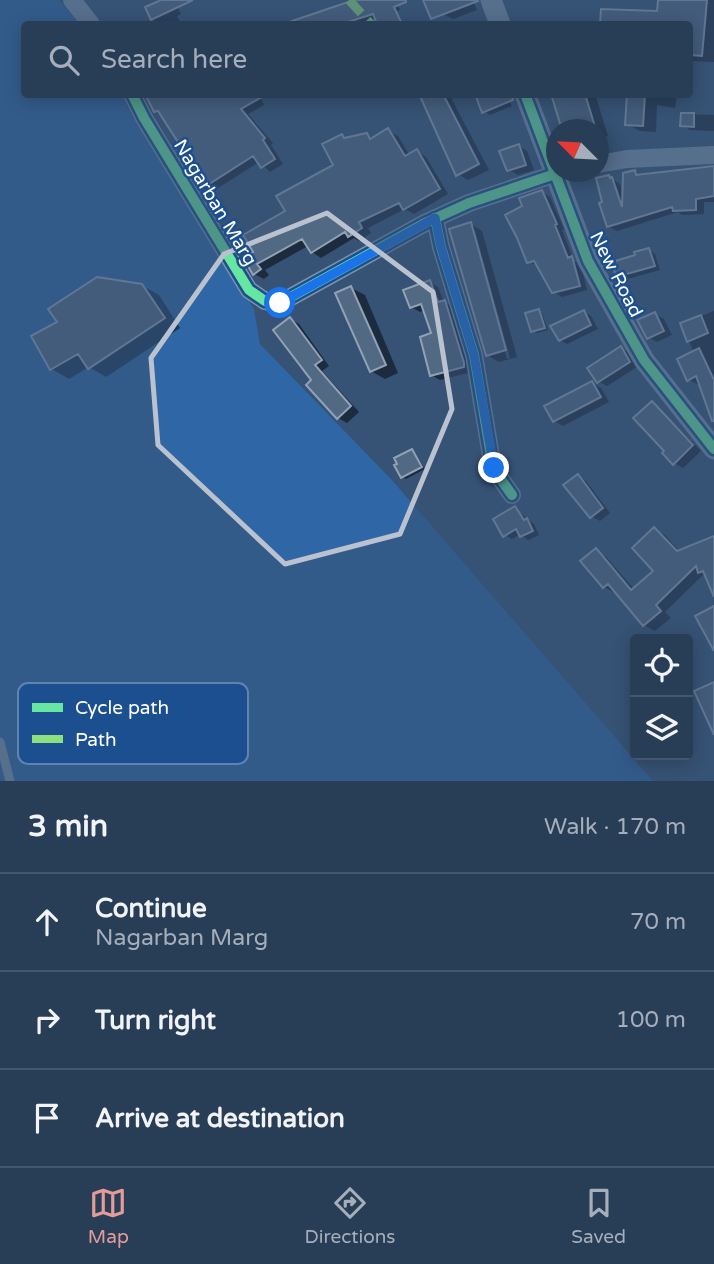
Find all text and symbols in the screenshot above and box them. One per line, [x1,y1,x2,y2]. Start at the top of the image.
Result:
search box [21,21,693,98]
icon: search [45,41,83,79]
text: Search here [101,44,247,75]
north arrow [546,119,609,182]
street label: Nagarban Marg [169,136,261,270]
street label: New Road [585,228,647,321]
route start [264,287,295,318]
route end [478,452,509,483]
map controls [630,634,693,760]
button: locate [630,634,693,697]
legend [18,683,248,764]
text: Cycle path [75,697,169,719]
button: layers [630,697,693,760]
text: Path [75,729,117,751]
text: 3 min [28,808,108,845]
text: Walk · 170 m [544,813,686,841]
text: Continue [95,893,207,924]
icon: ahead [28,903,66,941]
text: 70 m [630,908,686,936]
text: Nagarban Marg [95,924,268,952]
icon: right [28,1001,66,1039]
text: Turn right [95,1005,216,1036]
text: 100 m [616,1006,686,1034]
icon: arrive [28,1099,66,1137]
text: Arrive at destination [95,1103,345,1134]
tab: Map [88,1184,129,1248]
tab: Directions [305,1184,396,1248]
tab: Saved [571,1184,626,1248]

